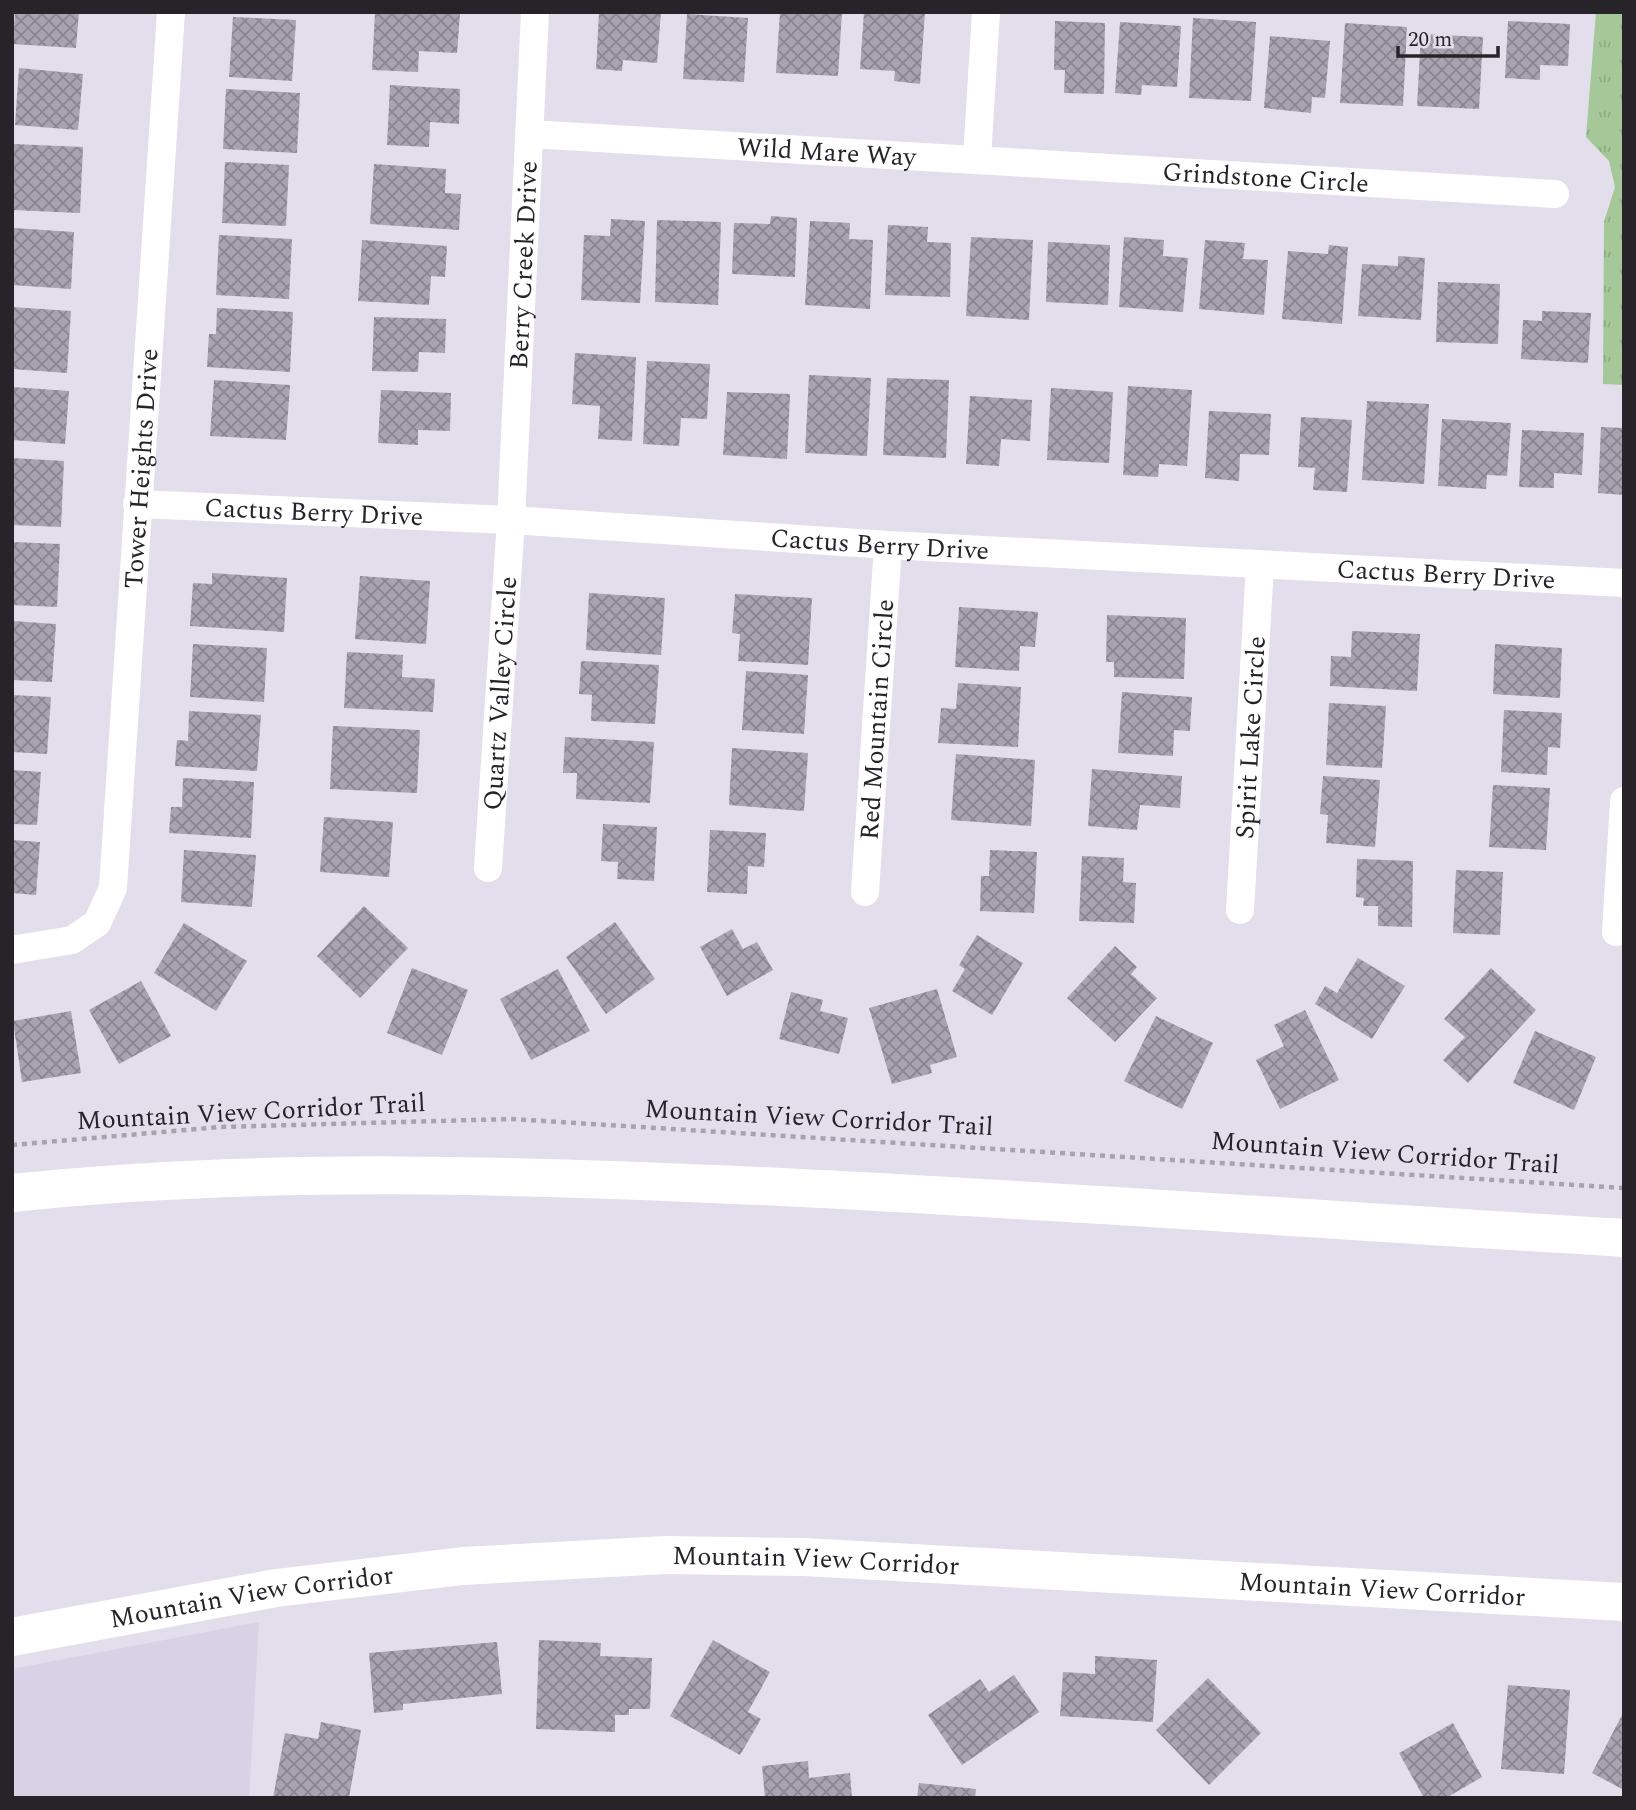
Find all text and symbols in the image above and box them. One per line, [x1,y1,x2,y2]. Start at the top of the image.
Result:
scale bar [1398,14,1498,58]
text: 20 m [1408,24,1452,56]
street label: Wild Mare Way [736,127,919,178]
street label: Grindstone Circle [1161,152,1370,204]
street label: Berry Creek Drive [499,160,549,370]
street label: Tower Heights Drive [114,347,170,590]
street label: Cactus Berry Drive [204,488,424,537]
street label: Cactus Berry Drive [769,518,990,571]
street label: Cactus Berry Drive [1336,549,1556,600]
street label: Quartz Valley Circle [473,575,528,812]
street label: Red Mountain Circle [850,598,905,841]
street label: Spirit Lake Circle [1225,635,1277,840]
street label: Mountain View Corridor Trail [76,1083,427,1141]
street label: Mountain View Corridor Trail [643,1089,994,1147]
street label: Mountain View Corridor Trail [1209,1121,1561,1185]
street label: Mountain View Corridor [672,1536,960,1586]
street label: Mountain View Corridor [106,1555,396,1640]
street label: Mountain View Corridor [1238,1562,1526,1618]

